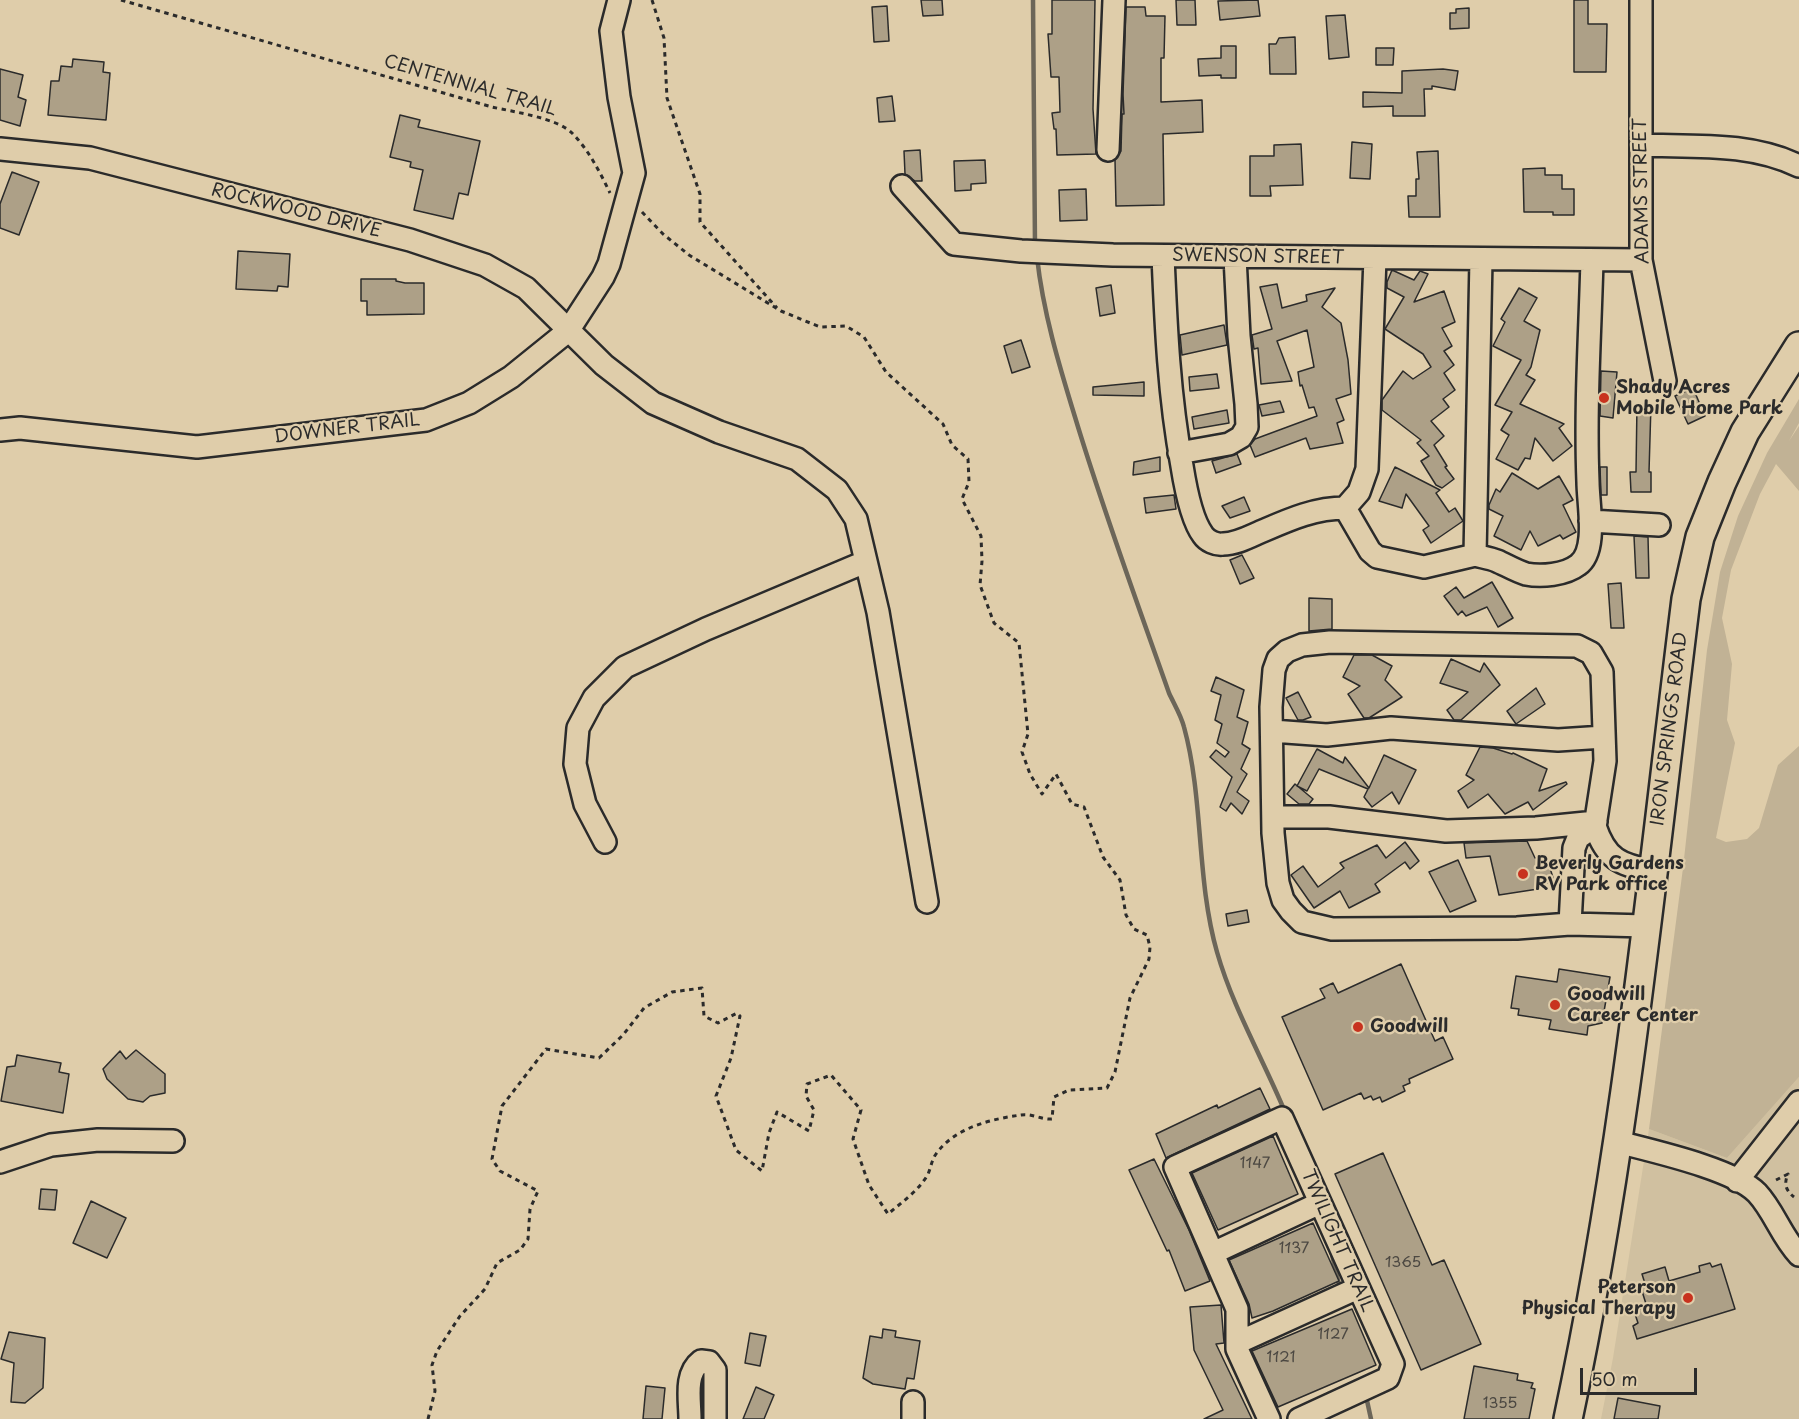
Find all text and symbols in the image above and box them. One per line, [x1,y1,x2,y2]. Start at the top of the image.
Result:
street label: CENTENNIAL TRAIL [381,51,559,121]
street label: ADAMS STREET [1630,118,1654,264]
street label: ROCKWOOD DRIVE [209,179,383,243]
street label: SWENSON STREET [1172,245,1344,269]
place label: Shady Acres Mobile Home Park [1616,377,1783,420]
marker: Shady Acres Mobile Home Park [1597,391,1611,405]
street label: DOWNER TRAIL [273,409,421,449]
street label: IRON SPRINGS ROAD [1647,631,1693,827]
place label: Beverly Gardens RV Park office [1535,853,1684,896]
marker: Beverly Gardens RV Park office [1516,867,1530,881]
place label: Goodwill Career Center [1567,984,1698,1026]
marker: Goodwill Career Center [1548,998,1562,1012]
place label: Goodwill [1370,1016,1448,1038]
marker: Goodwill [1351,1020,1365,1034]
house number: 1147 [1240,1155,1270,1173]
street label: TWILIGHT TRAIL [1296,1167,1378,1315]
house number: 1137 [1279,1240,1309,1258]
house number: 1365 [1385,1254,1421,1272]
place label: Peterson Physical Therapy [1521,1277,1676,1320]
marker: Peterson Physical Therapy [1681,1291,1695,1305]
house number: 1127 [1317,1326,1349,1344]
house number: 1121 [1267,1349,1295,1367]
scale bar [1583,1356,1700,1394]
text: 50 m [1591,1365,1638,1392]
house number: 1355 [1483,1395,1517,1413]

